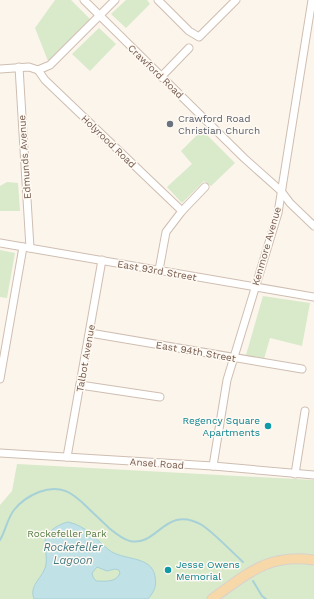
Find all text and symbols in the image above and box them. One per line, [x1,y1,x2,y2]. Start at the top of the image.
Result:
street label: Crawford Road [126,42,186,101]
street label: Holyrood Road [79,113,138,170]
place label: Crawford Road Christian Church [178,113,260,136]
street label: Edmunds Avenue [16,114,33,199]
marker: Crawford Road Christian Church [165,119,175,129]
street label: Kenmore Avenue [250,205,283,287]
street label: East 93rd Street [116,258,198,283]
street label: Talbot Avenue [74,323,97,393]
street label: East 94th Street [155,339,238,364]
place label: Regency Square Apartments [183,415,260,438]
marker: Regency Square Apartments [263,421,273,431]
street label: Ansel Road [129,456,184,471]
park label: Rockefeller Park [27,528,107,539]
water label: Rockefeller Lagoon [44,541,103,567]
place label: Jesse Owens Memorial [176,559,240,582]
marker: Jesse Owens Memorial [163,565,173,575]

